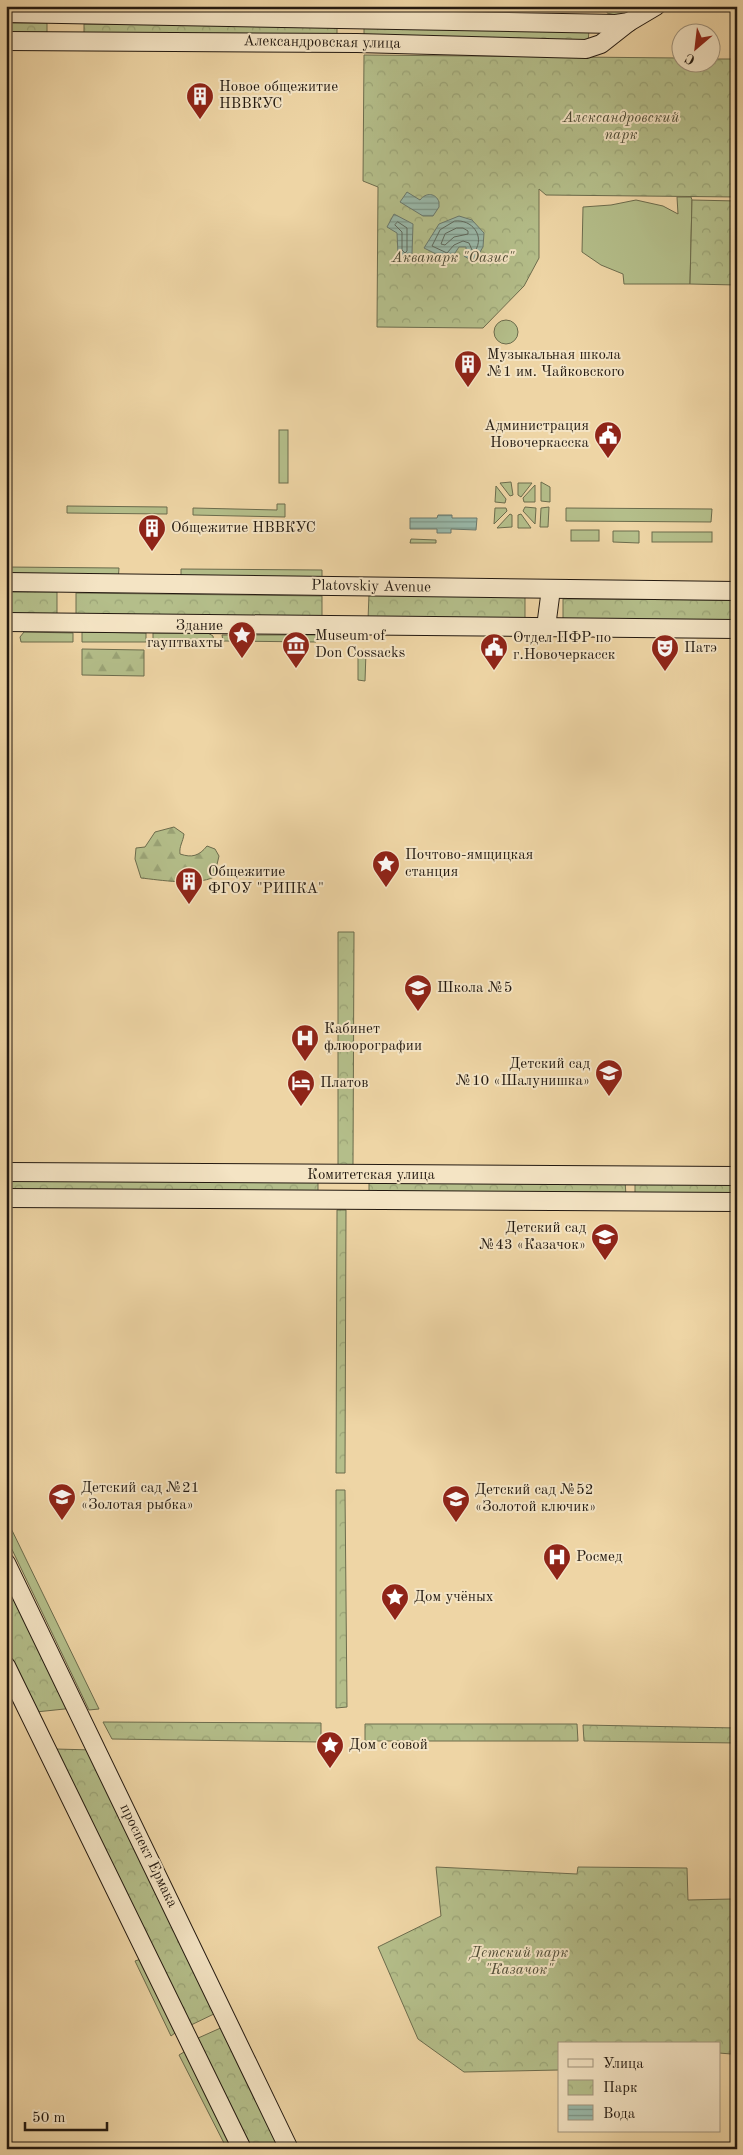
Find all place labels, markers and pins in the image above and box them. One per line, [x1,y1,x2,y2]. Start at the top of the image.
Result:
place label: Новое общежитие НВВКУС [219,80,338,112]
building icon: Новое общежитие НВВКУС [185,81,215,120]
place label: Музыкальная школа №1 им. Чайковского [487,348,624,380]
building icon: Музыкальная школа №1 им. Чайковского [453,349,483,388]
place label: Администрация Новочеркасска [484,419,590,451]
public building icon: Администрация Новочеркасска [593,420,623,459]
building icon: Общежитие НВВКУС [137,513,167,552]
place label: Общежитие НВВКУС [171,521,316,536]
place label: Здание гауптвахты [147,619,223,651]
place icon: Здание гауптвахты [227,620,257,659]
place label: Museum of Don Cossacks [315,629,405,661]
museum icon: Museum of Don Cossacks [281,630,311,669]
place label: Отдел ПФР по г.Новочеркасск [513,631,616,663]
public building icon: Отдел ПФР по г.Новочеркасск [479,632,509,671]
theatre icon: Патэ [650,633,680,672]
place label: Патэ [684,641,717,656]
place label: Почтово-ямщицкая станция [405,848,534,880]
place icon: Почтово-ямщицкая станция [371,849,401,888]
place label: Общежитие ФГОУ "РИПКА" [208,865,324,897]
building icon: Общежитие ФГОУ "РИПКА" [174,866,204,905]
school or university icon: Школа №5 [403,973,433,1012]
place label: Школа №5 [437,981,512,996]
place label: Кабинет флюорографии [324,1022,422,1054]
hospital icon: Кабинет флюорографии [290,1023,320,1062]
place label: Детский сад №10 «Шалунишка» [456,1057,591,1089]
school or university icon: Детский сад №10 «Шалунишка» [594,1058,624,1097]
hotel icon: Платов [286,1068,316,1107]
place label: Платов [320,1076,369,1091]
place label: Детский сад №43 «Казачок» [479,1221,587,1253]
school or university icon: Детский сад №43 «Казачок» [590,1222,620,1261]
place label: Детский сад №21 «Золотая рыбка» [81,1481,199,1513]
school or university icon: Детский сад №21 «Золотая рыбка» [47,1482,77,1521]
place label: Детский сад №52 «Золотой ключик» [475,1483,596,1515]
school or university icon: Детский сад №52 «Золотой ключик» [441,1484,471,1523]
hospital icon: Росмед [542,1542,572,1581]
place label: Росмед [576,1550,623,1565]
place icon: Дом учёных [380,1582,410,1621]
place label: Дом учёных [414,1590,494,1605]
place icon: Дом с совой [315,1730,345,1769]
place label: Дом с совой [349,1738,428,1753]

